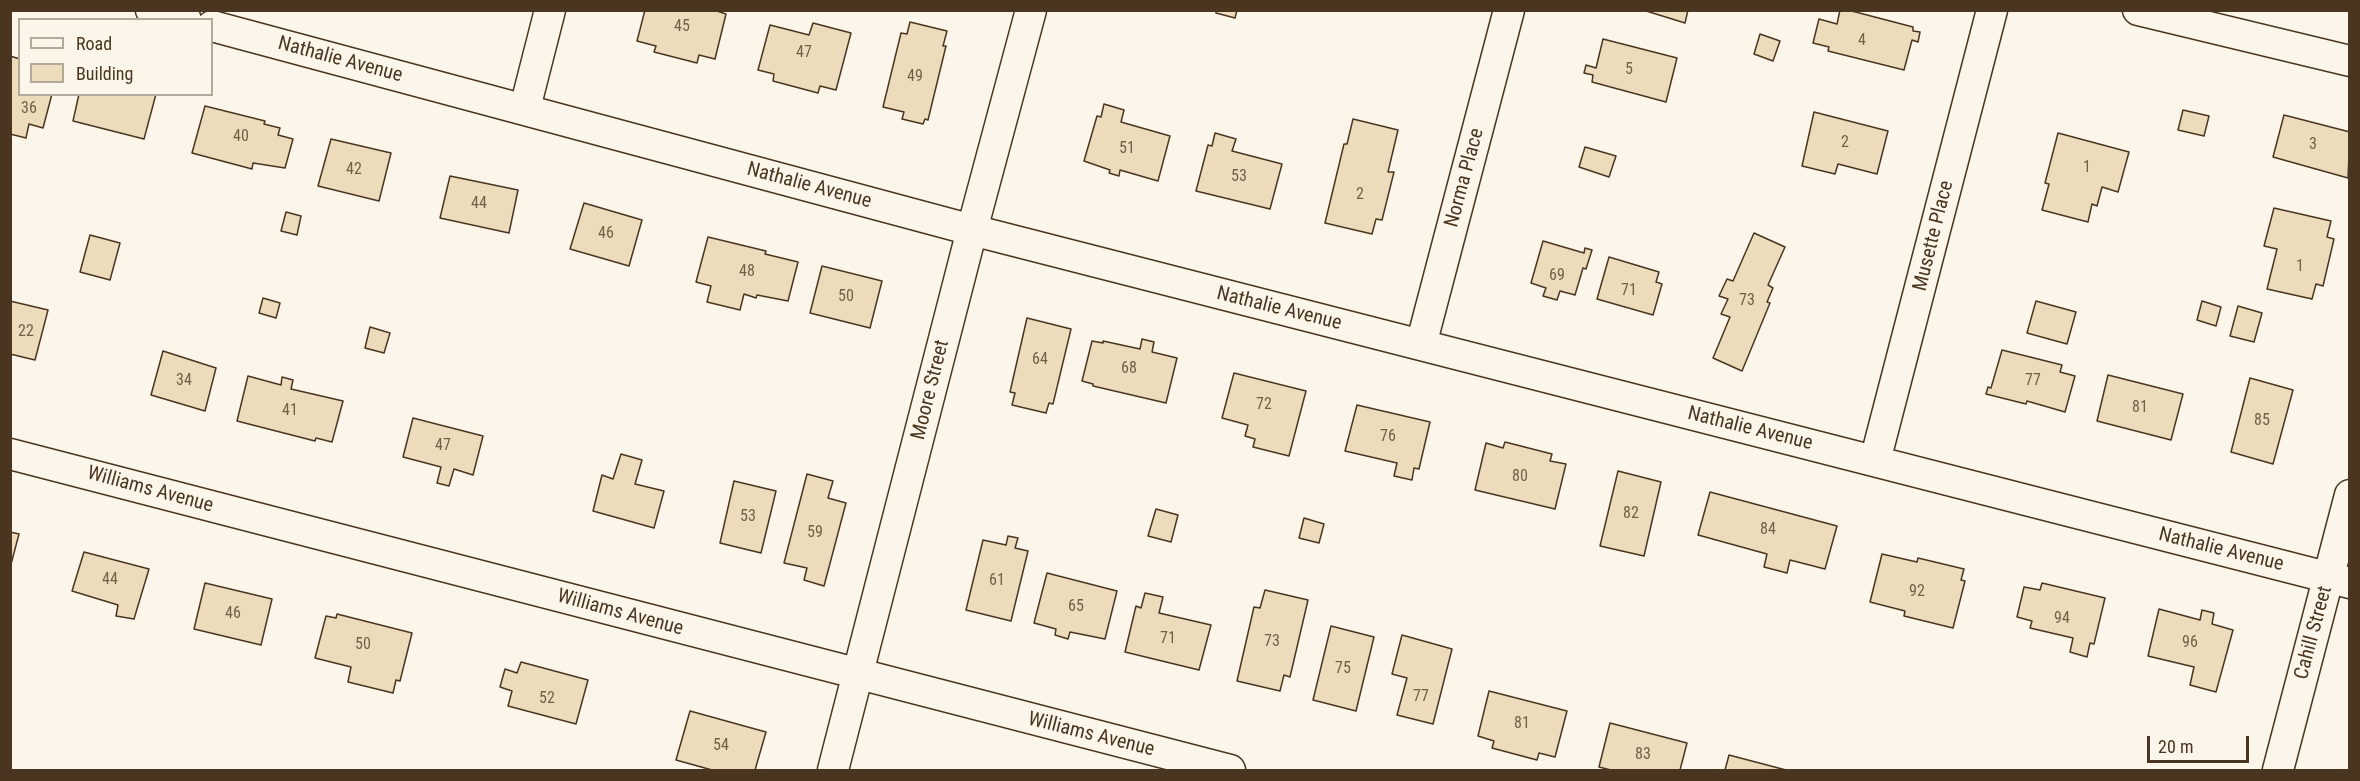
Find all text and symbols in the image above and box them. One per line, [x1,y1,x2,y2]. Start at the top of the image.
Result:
house number: 45 [674,17,690,37]
legend [18,18,213,96]
house number: 4 [1858,31,1866,51]
street label: Nathalie Avenue [275,32,405,88]
text: Road [76,33,112,54]
house number: 47 [796,43,812,63]
house number: 5 [1625,60,1633,80]
text: Building [76,63,133,84]
house number: 49 [907,67,923,87]
house number: 36 [21,99,37,119]
street label: Norma Place [1440,126,1490,230]
house number: 40 [233,127,249,147]
house number: 2 [1841,133,1849,153]
house number: 3 [2309,135,2317,155]
house number: 51 [1119,139,1135,159]
street label: Nathalie Avenue [744,158,874,214]
house number: 1 [2083,158,2091,178]
house number: 42 [346,160,362,180]
house number: 53 [1231,167,1247,187]
street label: Musette Place [1909,178,1959,294]
house number: 2 [1356,185,1364,205]
house number: 44 [471,194,487,214]
house number: 46 [598,224,614,244]
house number: 1 [2296,257,2304,277]
house number: 48 [739,262,755,282]
house number: 69 [1549,266,1565,286]
house number: 71 [1621,281,1637,301]
street label: Nathalie Avenue [1214,282,1344,336]
house number: 50 [838,287,854,307]
house number: 73 [1739,291,1755,311]
house number: 22 [18,322,34,342]
street label: Moore Street [907,338,955,442]
house number: 64 [1032,350,1048,370]
house number: 68 [1121,359,1137,379]
house number: 34 [176,371,192,391]
house number: 77 [2025,371,2041,391]
house number: 72 [1256,395,1272,415]
house number: 81 [2132,398,2148,418]
house number: 41 [282,401,298,421]
street label: Nathalie Avenue [1685,402,1815,456]
house number: 85 [2254,411,2270,431]
house number: 76 [1380,427,1396,447]
house number: 47 [435,436,451,456]
street label: Williams Avenue [84,462,216,518]
house number: 80 [1512,467,1528,487]
house number: 82 [1623,504,1639,524]
house number: 53 [740,507,756,527]
house number: 84 [1760,520,1776,540]
house number: 59 [807,523,823,543]
street label: Nathalie Avenue [2156,523,2286,577]
house number: 44 [102,570,118,590]
house number: 61 [989,571,1005,591]
house number: 92 [1909,582,1925,602]
street label: Cahill Street [2290,584,2338,682]
street label: Williams Avenue [554,585,686,641]
house number: 65 [1068,597,1084,617]
house number: 46 [225,604,241,624]
house number: 94 [2054,609,2070,629]
house number: 71 [1160,629,1176,649]
house number: 73 [1264,632,1280,652]
house number: 96 [2182,633,2198,653]
house number: 50 [355,635,371,655]
house number: 75 [1335,659,1351,679]
house number: 77 [1413,687,1429,707]
house number: 52 [539,689,555,709]
street label: Williams Avenue [1025,708,1157,762]
house number: 81 [1514,714,1530,734]
scale bar [2150,724,2252,762]
house number: 54 [713,736,729,756]
text: 20 m [2158,736,2193,757]
house number: 83 [1635,745,1651,765]

